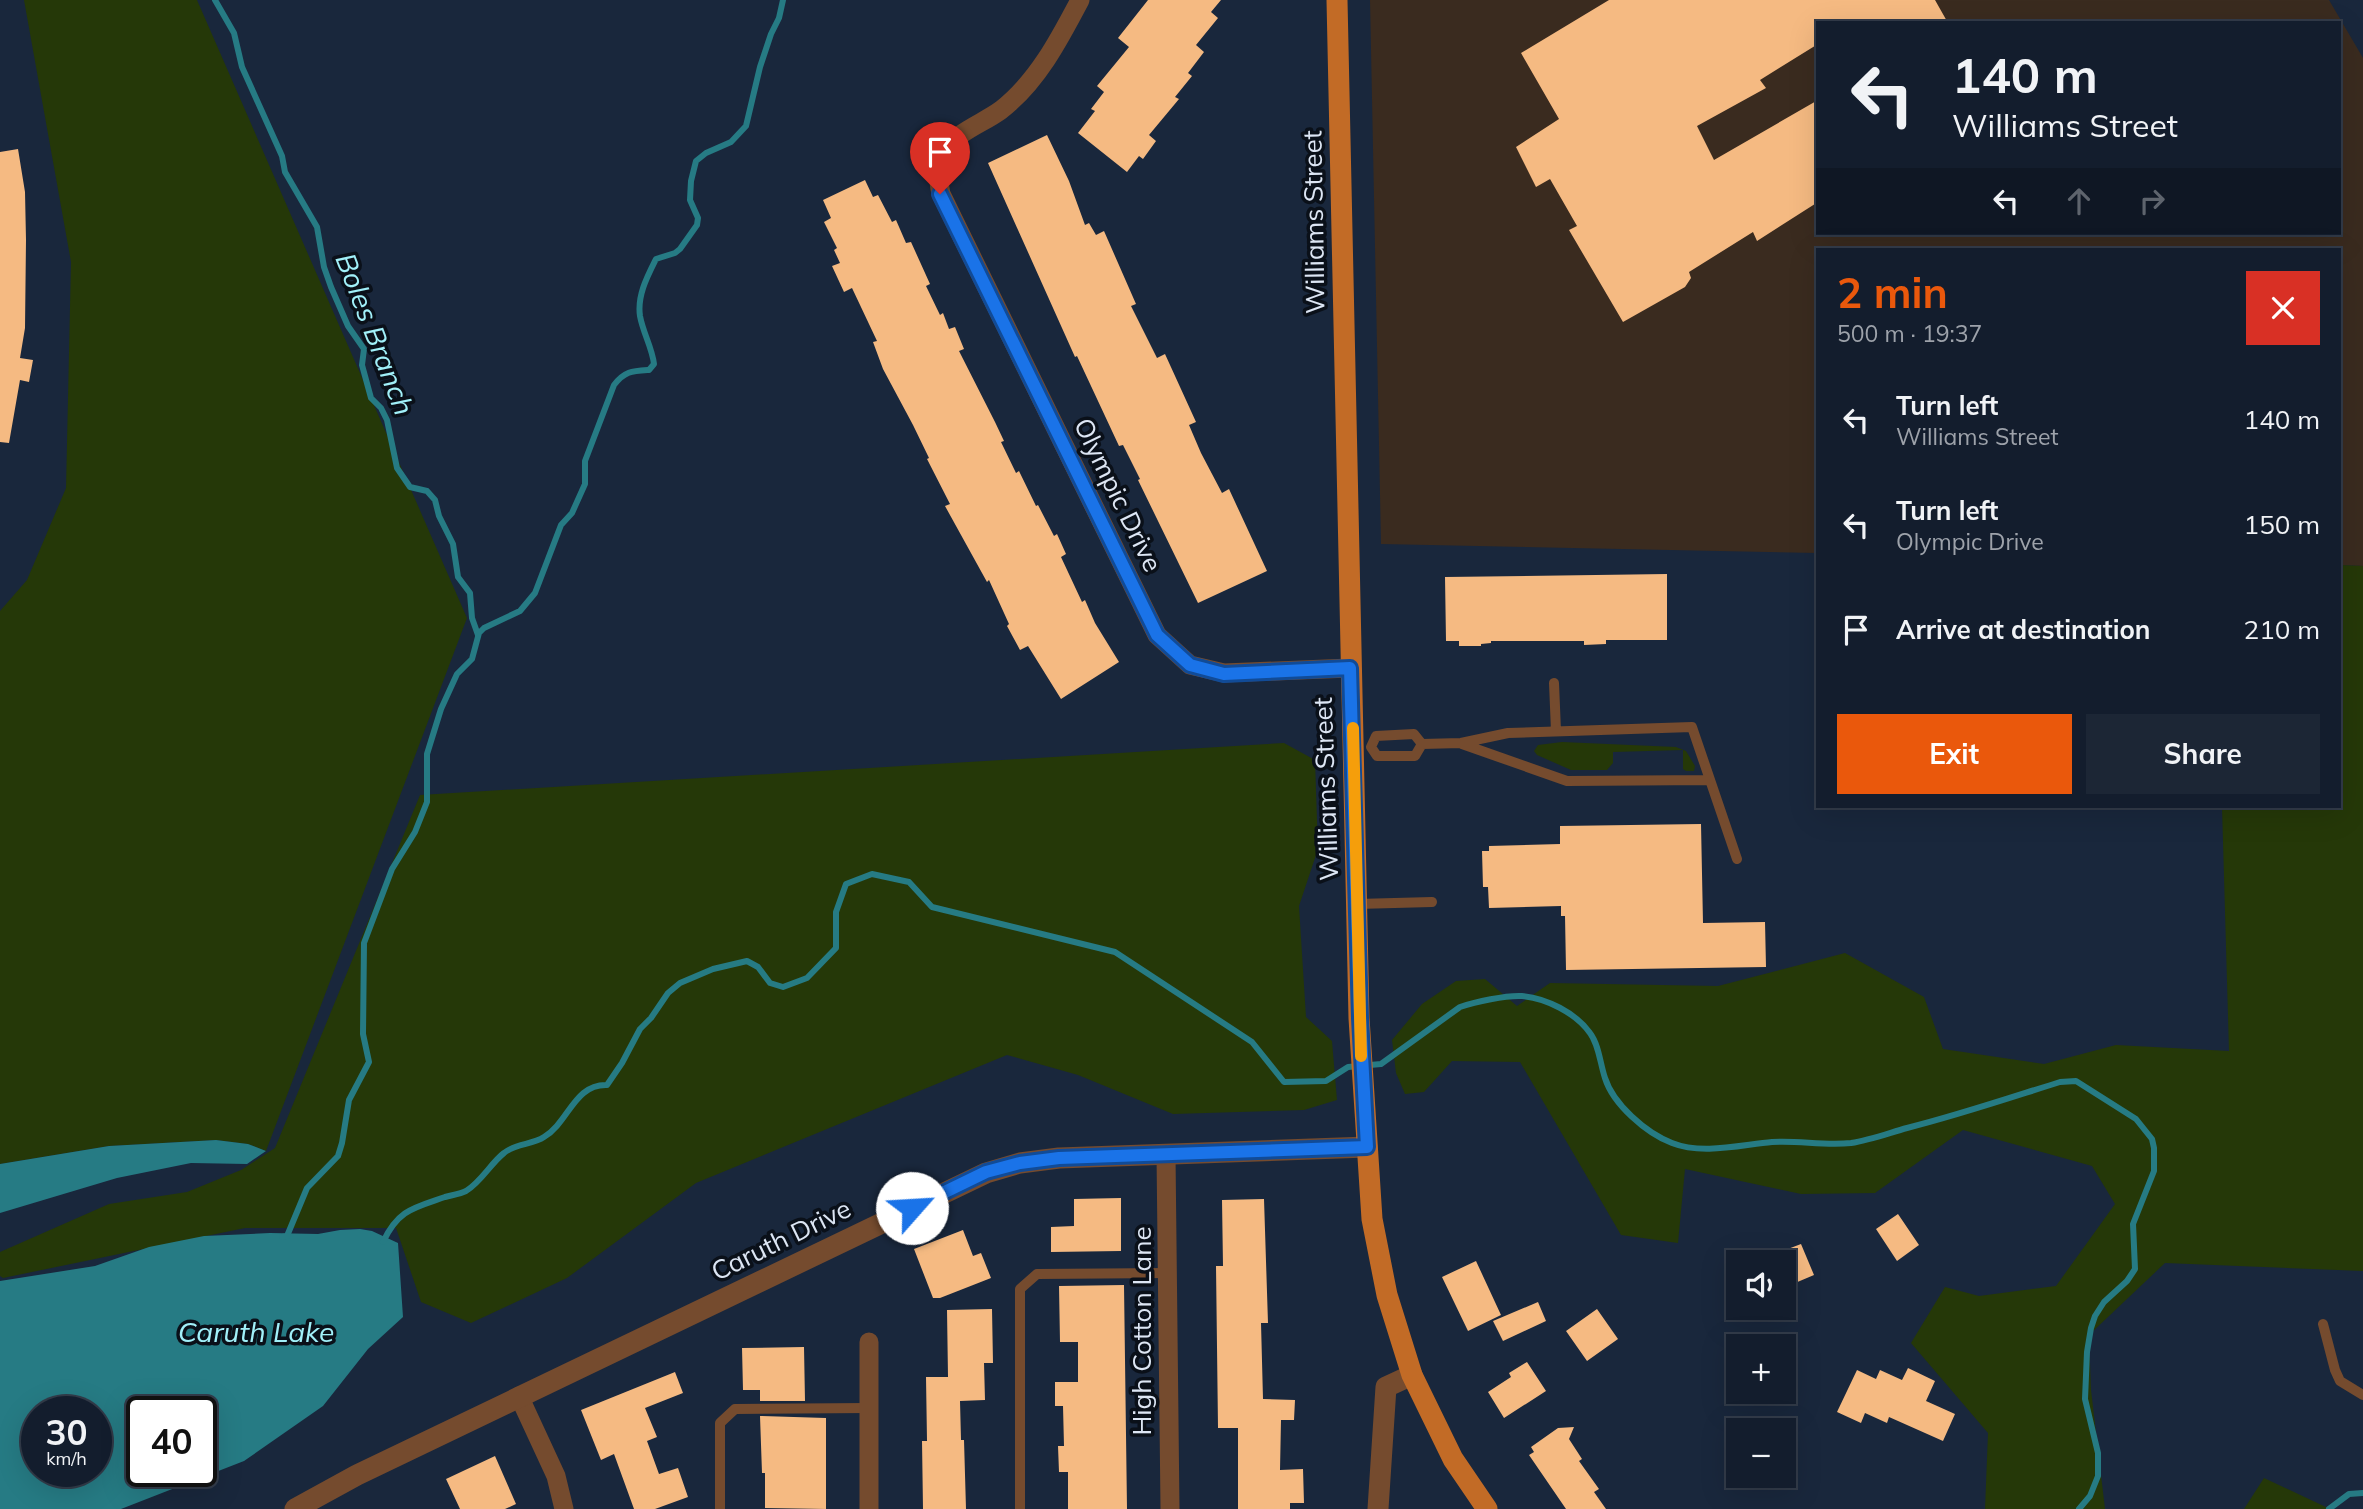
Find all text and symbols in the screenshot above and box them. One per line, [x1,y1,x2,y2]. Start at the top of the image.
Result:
text: 140 m [1952,44,2098,105]
icon: left [1837,49,1928,140]
text: Williams Street [1952,105,2178,145]
pin [910,122,970,194]
street label: Williams Street [1295,130,1332,314]
icon: arrive [921,133,959,171]
icon: left [1987,182,2025,220]
icon: ahead [2060,182,2098,220]
icon: right [2133,182,2171,220]
water label: Boles Branch [329,248,422,420]
text: 2 min [1837,266,1948,319]
button: close [2246,271,2320,345]
text: 500 m · 19:37 [1837,319,1982,348]
text: Turn left [1896,389,1998,422]
icon: left [1837,401,1875,439]
text: 140 m [2244,403,2320,436]
street label: Olympic Drive [1067,412,1170,577]
text: Williams Street [1896,422,2058,451]
text: Turn left [1896,494,1998,527]
icon: left [1837,506,1875,544]
text: 150 m [2244,508,2320,541]
text: Olympic Drive [1896,527,2044,556]
icon: arrive [1837,611,1875,649]
text: Arrive at destination [1896,613,2151,646]
text: 210 m [2244,613,2320,646]
street label: Williams Street [1306,697,1345,881]
button: Exit [1837,714,2072,794]
button: Share [2086,714,2320,794]
position arrow [875,1171,949,1245]
street label: Caruth Drive [706,1192,856,1288]
street label: High Cotton Lane [1125,1226,1158,1436]
map controls [1726,1250,1796,1488]
button: sound [1726,1250,1796,1320]
water label: Caruth Lake [178,1314,334,1349]
button: + [1726,1334,1796,1404]
speed limit sign: 40 [126,1396,217,1487]
text: 30 [45,1410,88,1454]
button: − [1726,1418,1796,1488]
text: km/h [46,1447,87,1470]

